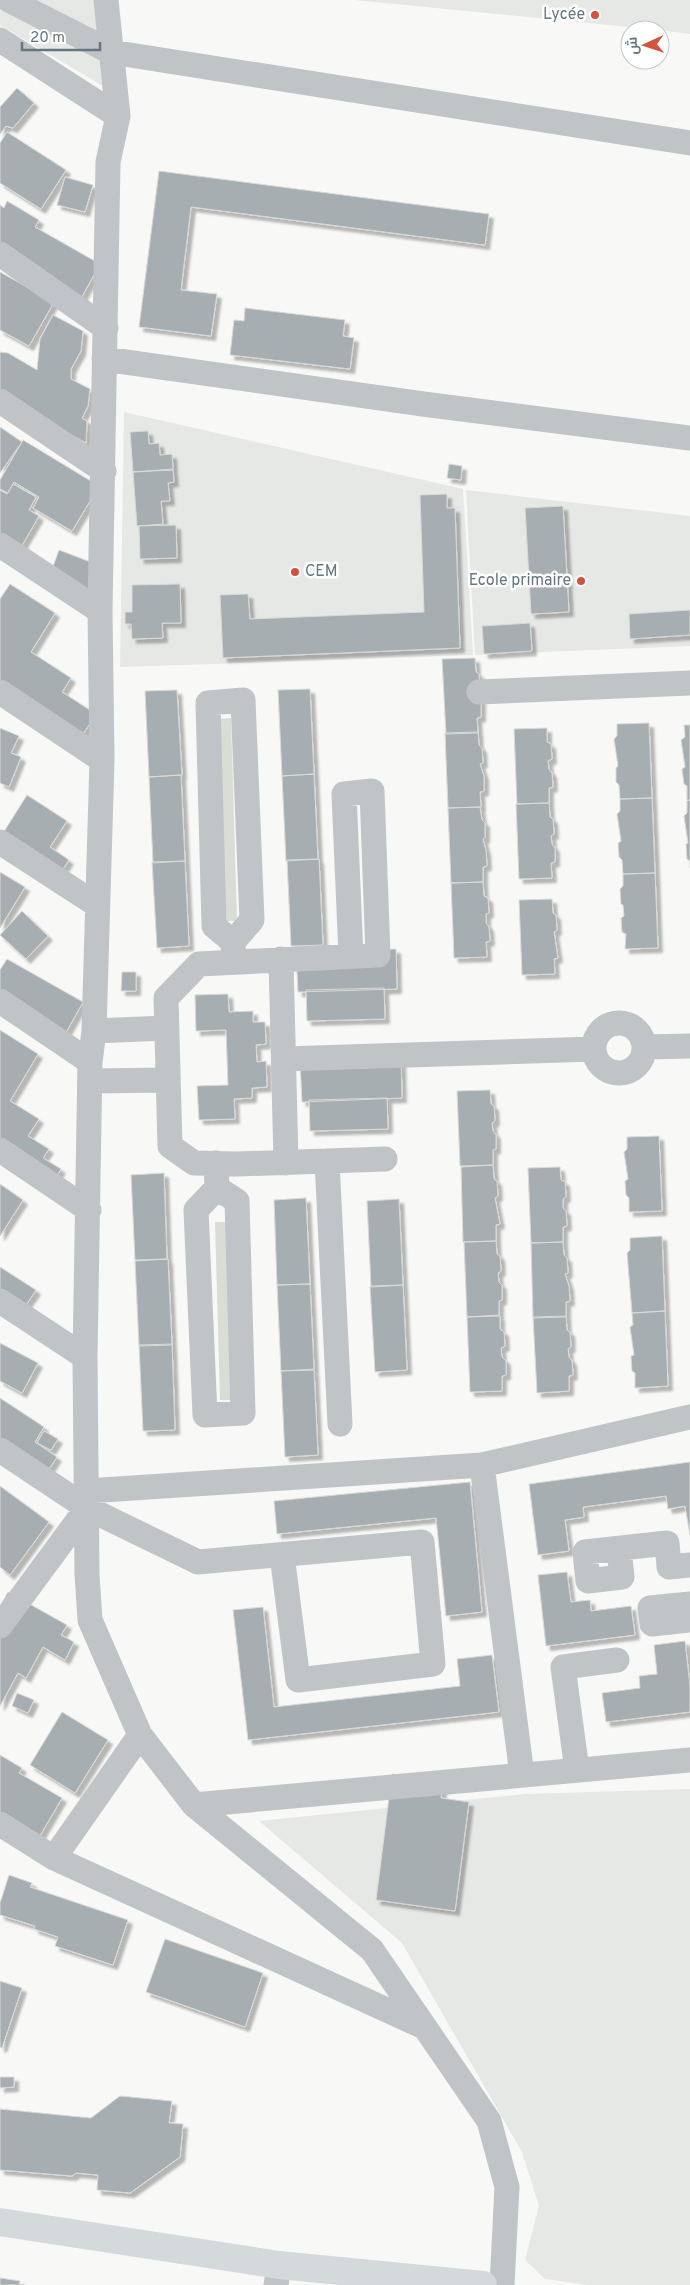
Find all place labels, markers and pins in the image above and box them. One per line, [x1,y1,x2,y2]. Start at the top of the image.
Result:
place label: Lycée [543,5,585,25]
marker: Lycée [589,9,601,21]
place label: CEM [305,562,338,582]
marker: CEM [289,566,301,578]
place label: Ecole primaire [469,571,571,591]
marker: Ecole primaire [575,575,587,587]

